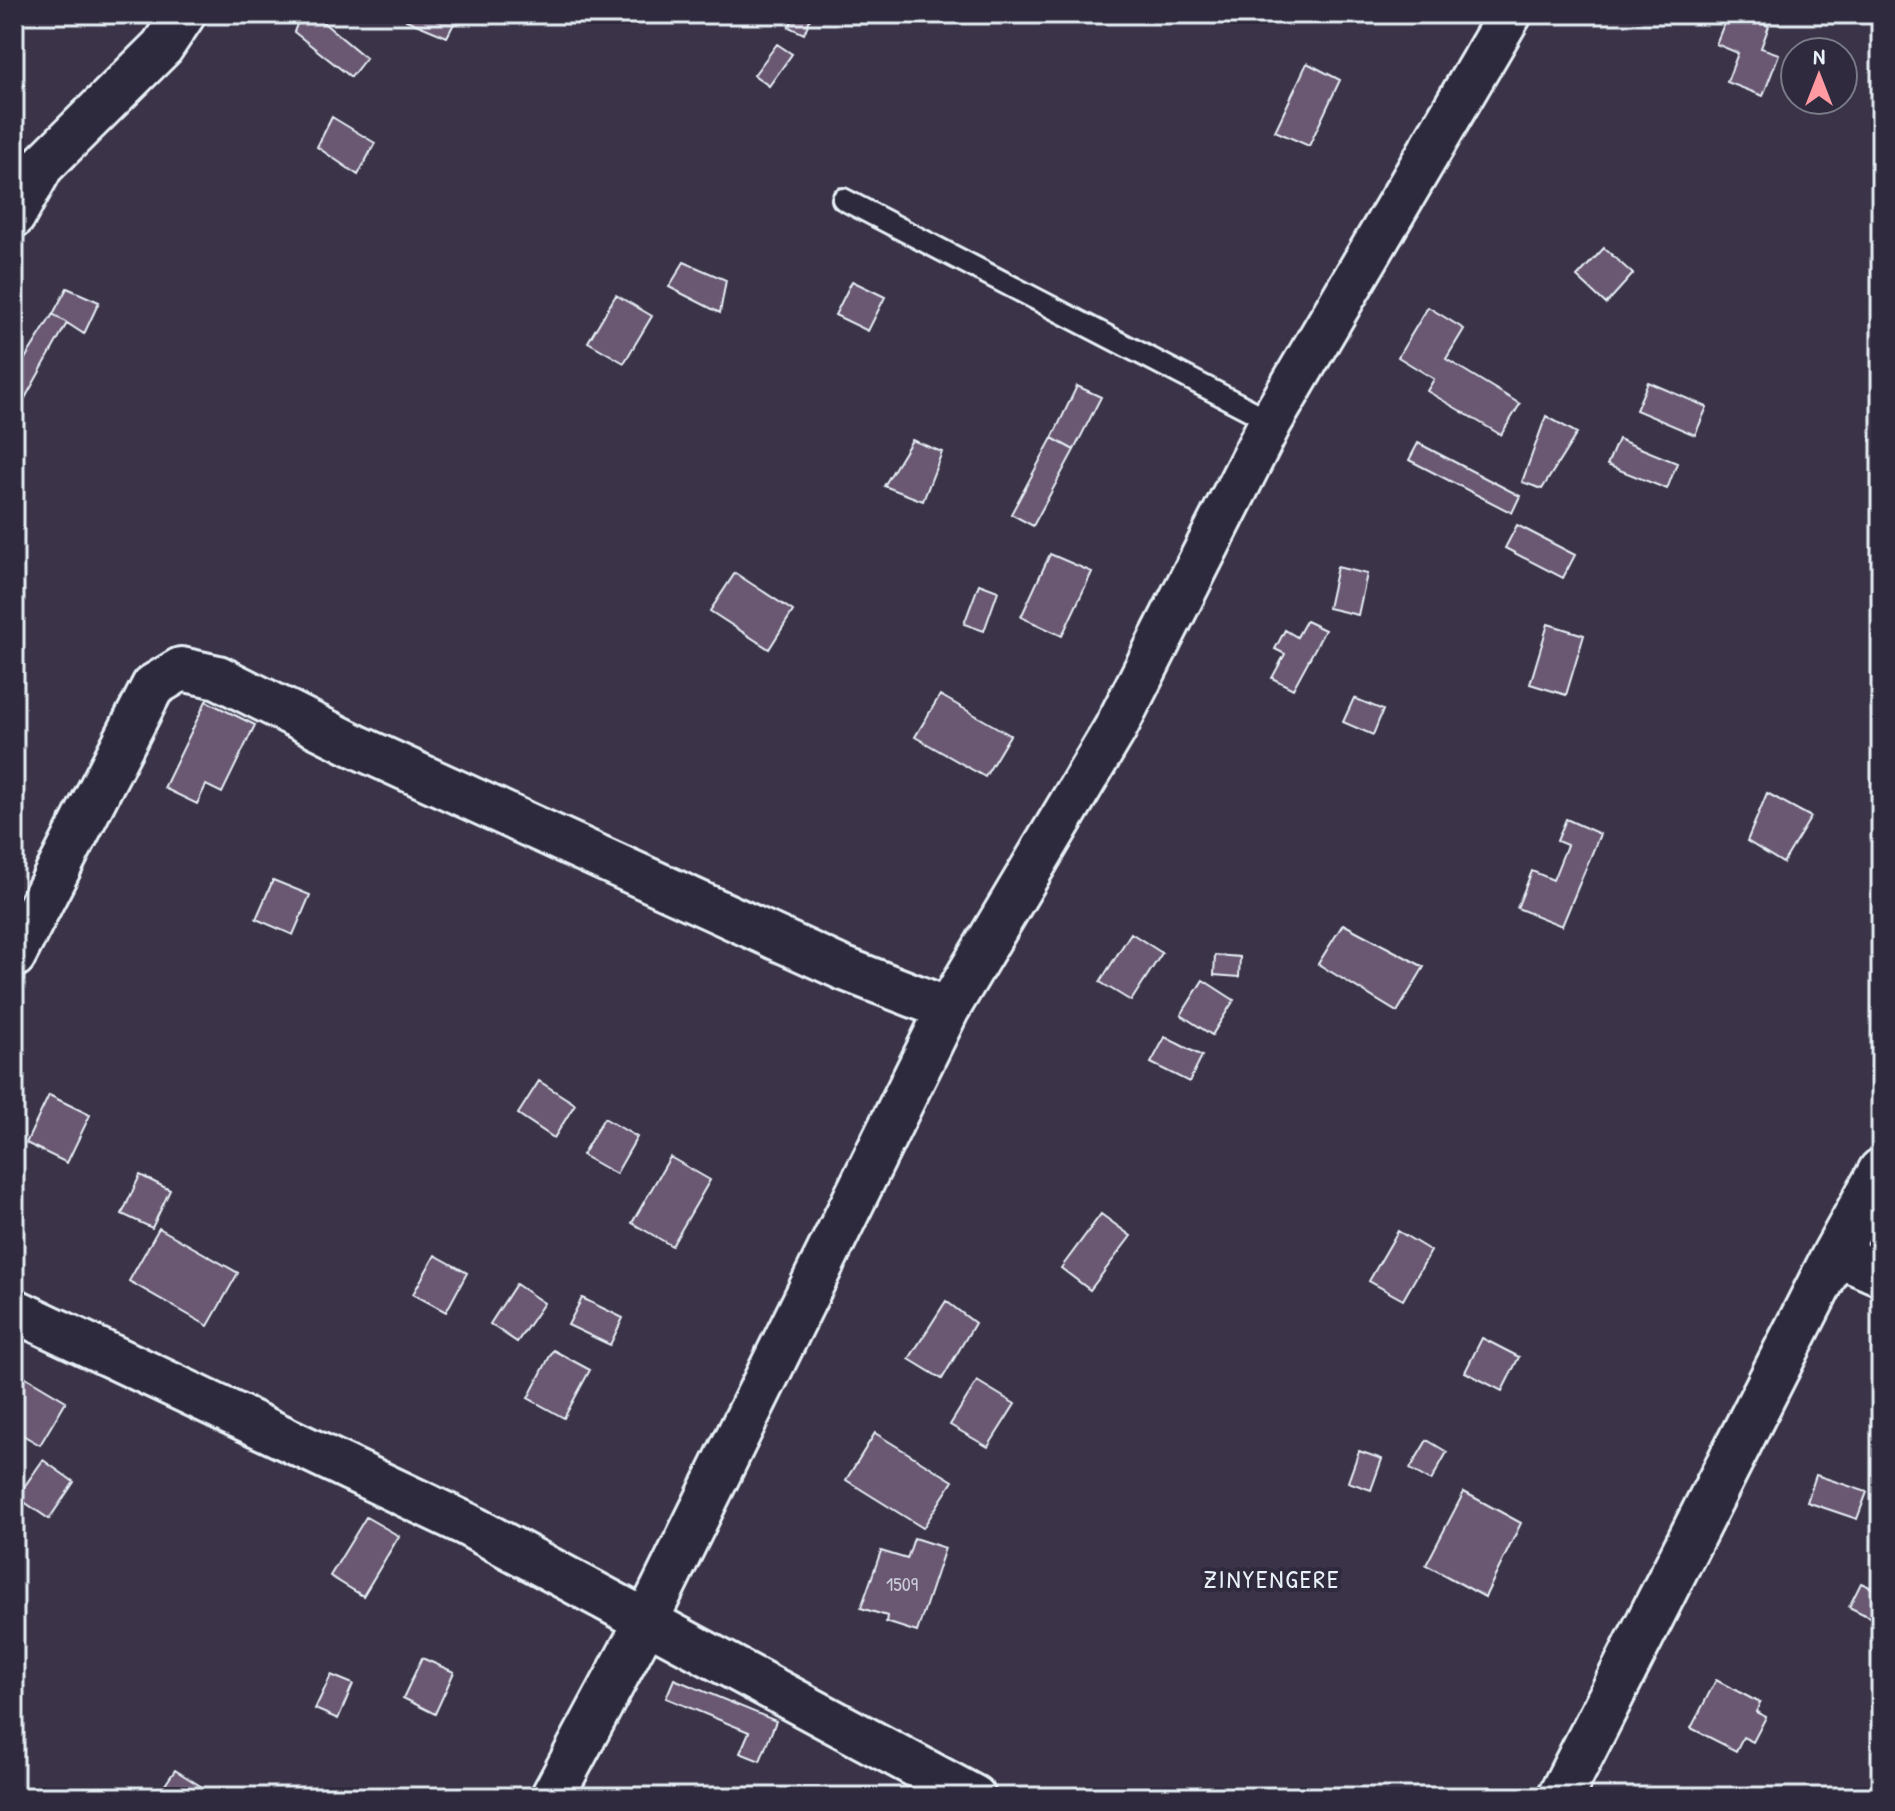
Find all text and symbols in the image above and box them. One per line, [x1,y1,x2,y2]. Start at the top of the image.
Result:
north arrow [1779,36,1859,116]
text: N [1813,41,1825,71]
district label: ZINYENGERE [1203,1561,1341,1596]
house number: 1509 [886,1570,918,1597]

